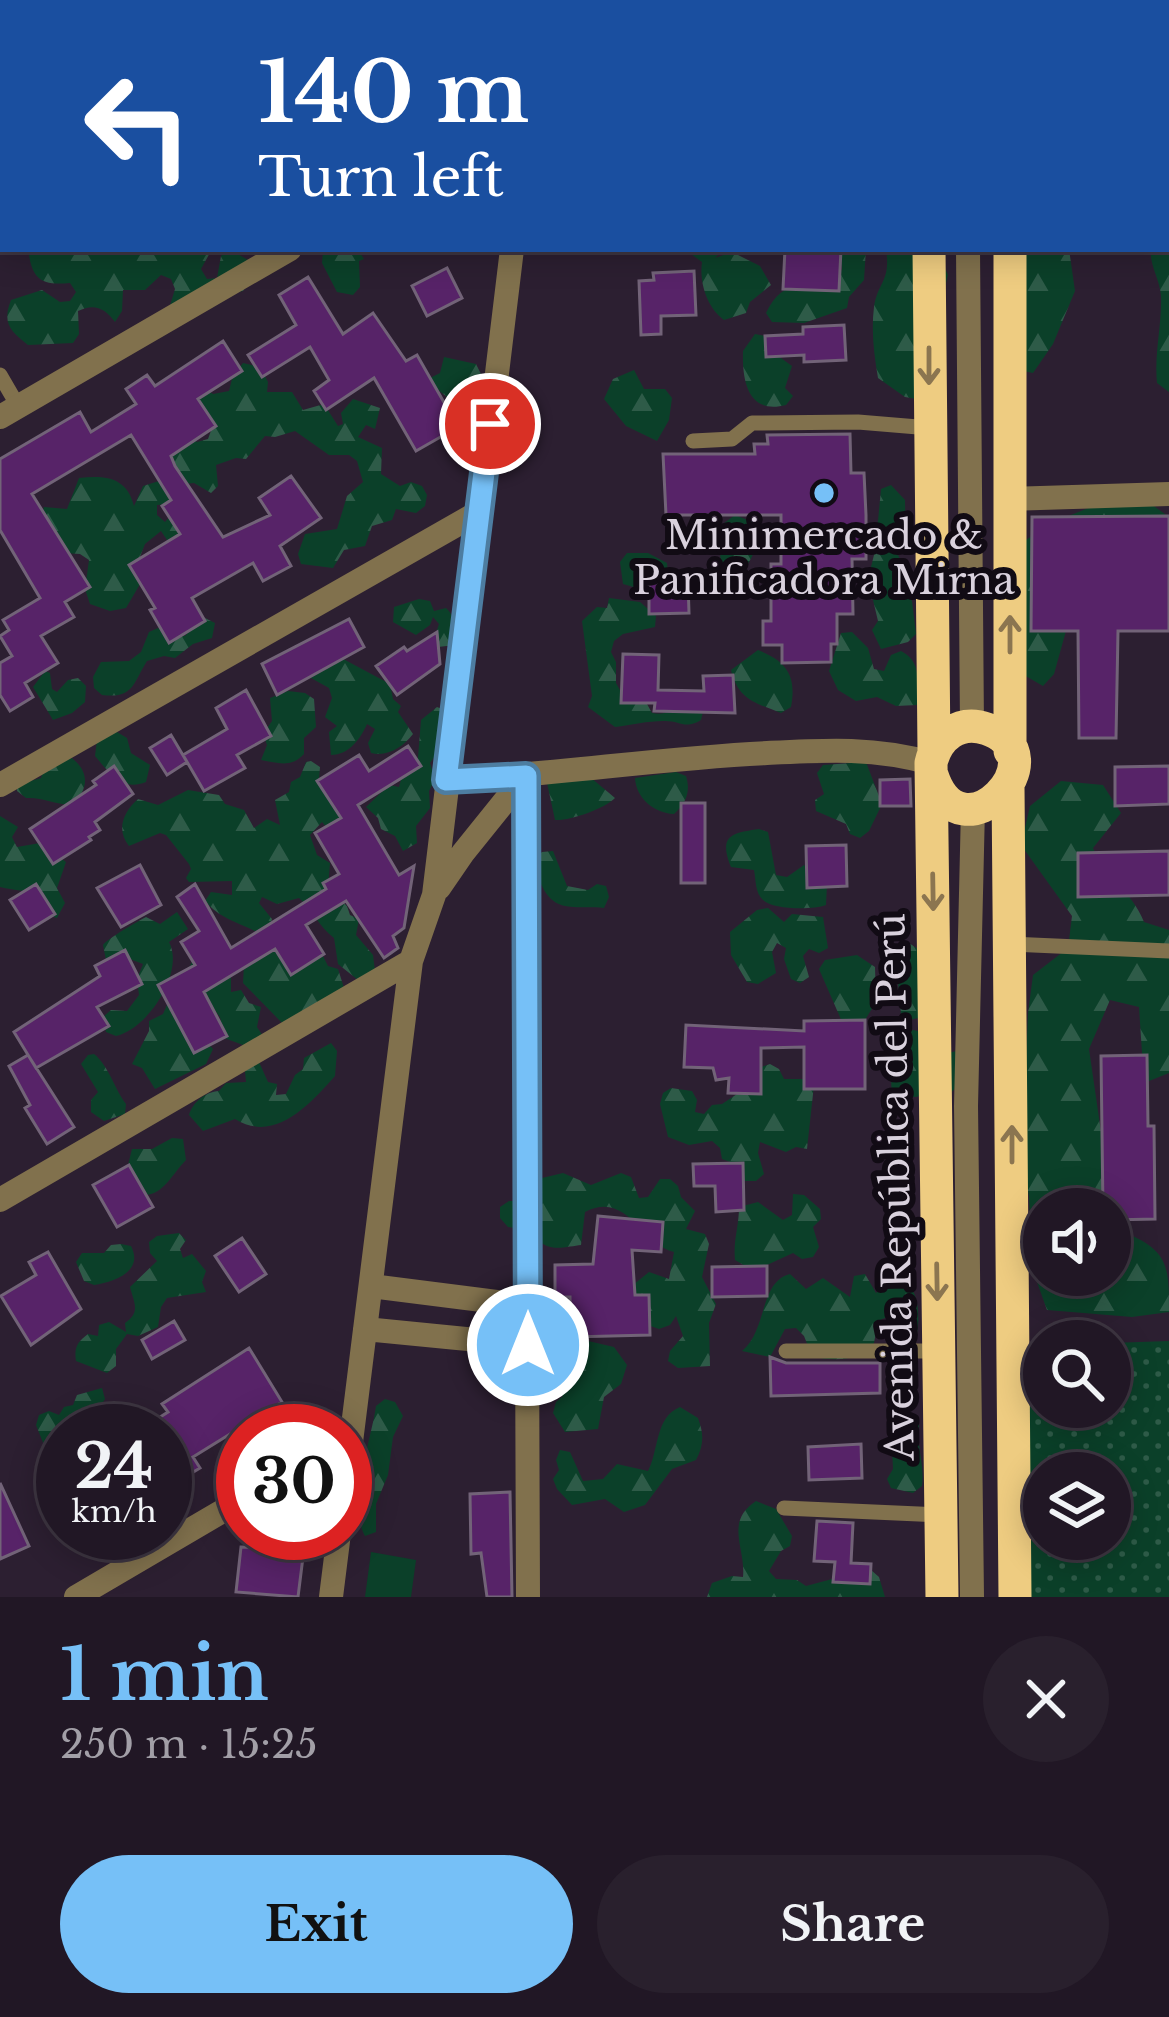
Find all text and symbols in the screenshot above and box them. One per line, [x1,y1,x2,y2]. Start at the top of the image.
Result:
text: 140 m [258,41,529,145]
icon: left [60,48,216,204]
text: Turn left [258,144,504,211]
one-way arrow [918,346,940,385]
pin [439,373,541,475]
icon: arrive [457,391,523,457]
marker: Minimercado & Panificadora Mirna [811,480,837,506]
place label: Minimercado & Panificadora Mirna [633,511,1015,605]
one-way arrow [999,615,1021,654]
one-way arrow [921,872,944,911]
street label: Avenida República del Perú [866,913,925,1462]
one-way arrow [1001,1125,1023,1164]
map controls [1023,1188,1131,1560]
button: sound [1023,1188,1131,1296]
one-way arrow [926,1262,948,1301]
position arrow [465,1282,591,1408]
button: search [1023,1320,1131,1428]
speed limit sign: 30 [216,1404,372,1560]
text: 24 [75,1430,153,1504]
button: layers [1023,1452,1131,1560]
text: km/h [71,1493,157,1530]
text: 1 min [60,1630,269,1719]
button: close [983,1636,1109,1762]
text: 250 m · 15:25 [60,1720,317,1769]
button: Exit [60,1855,573,1993]
button: Share [597,1855,1109,1993]

